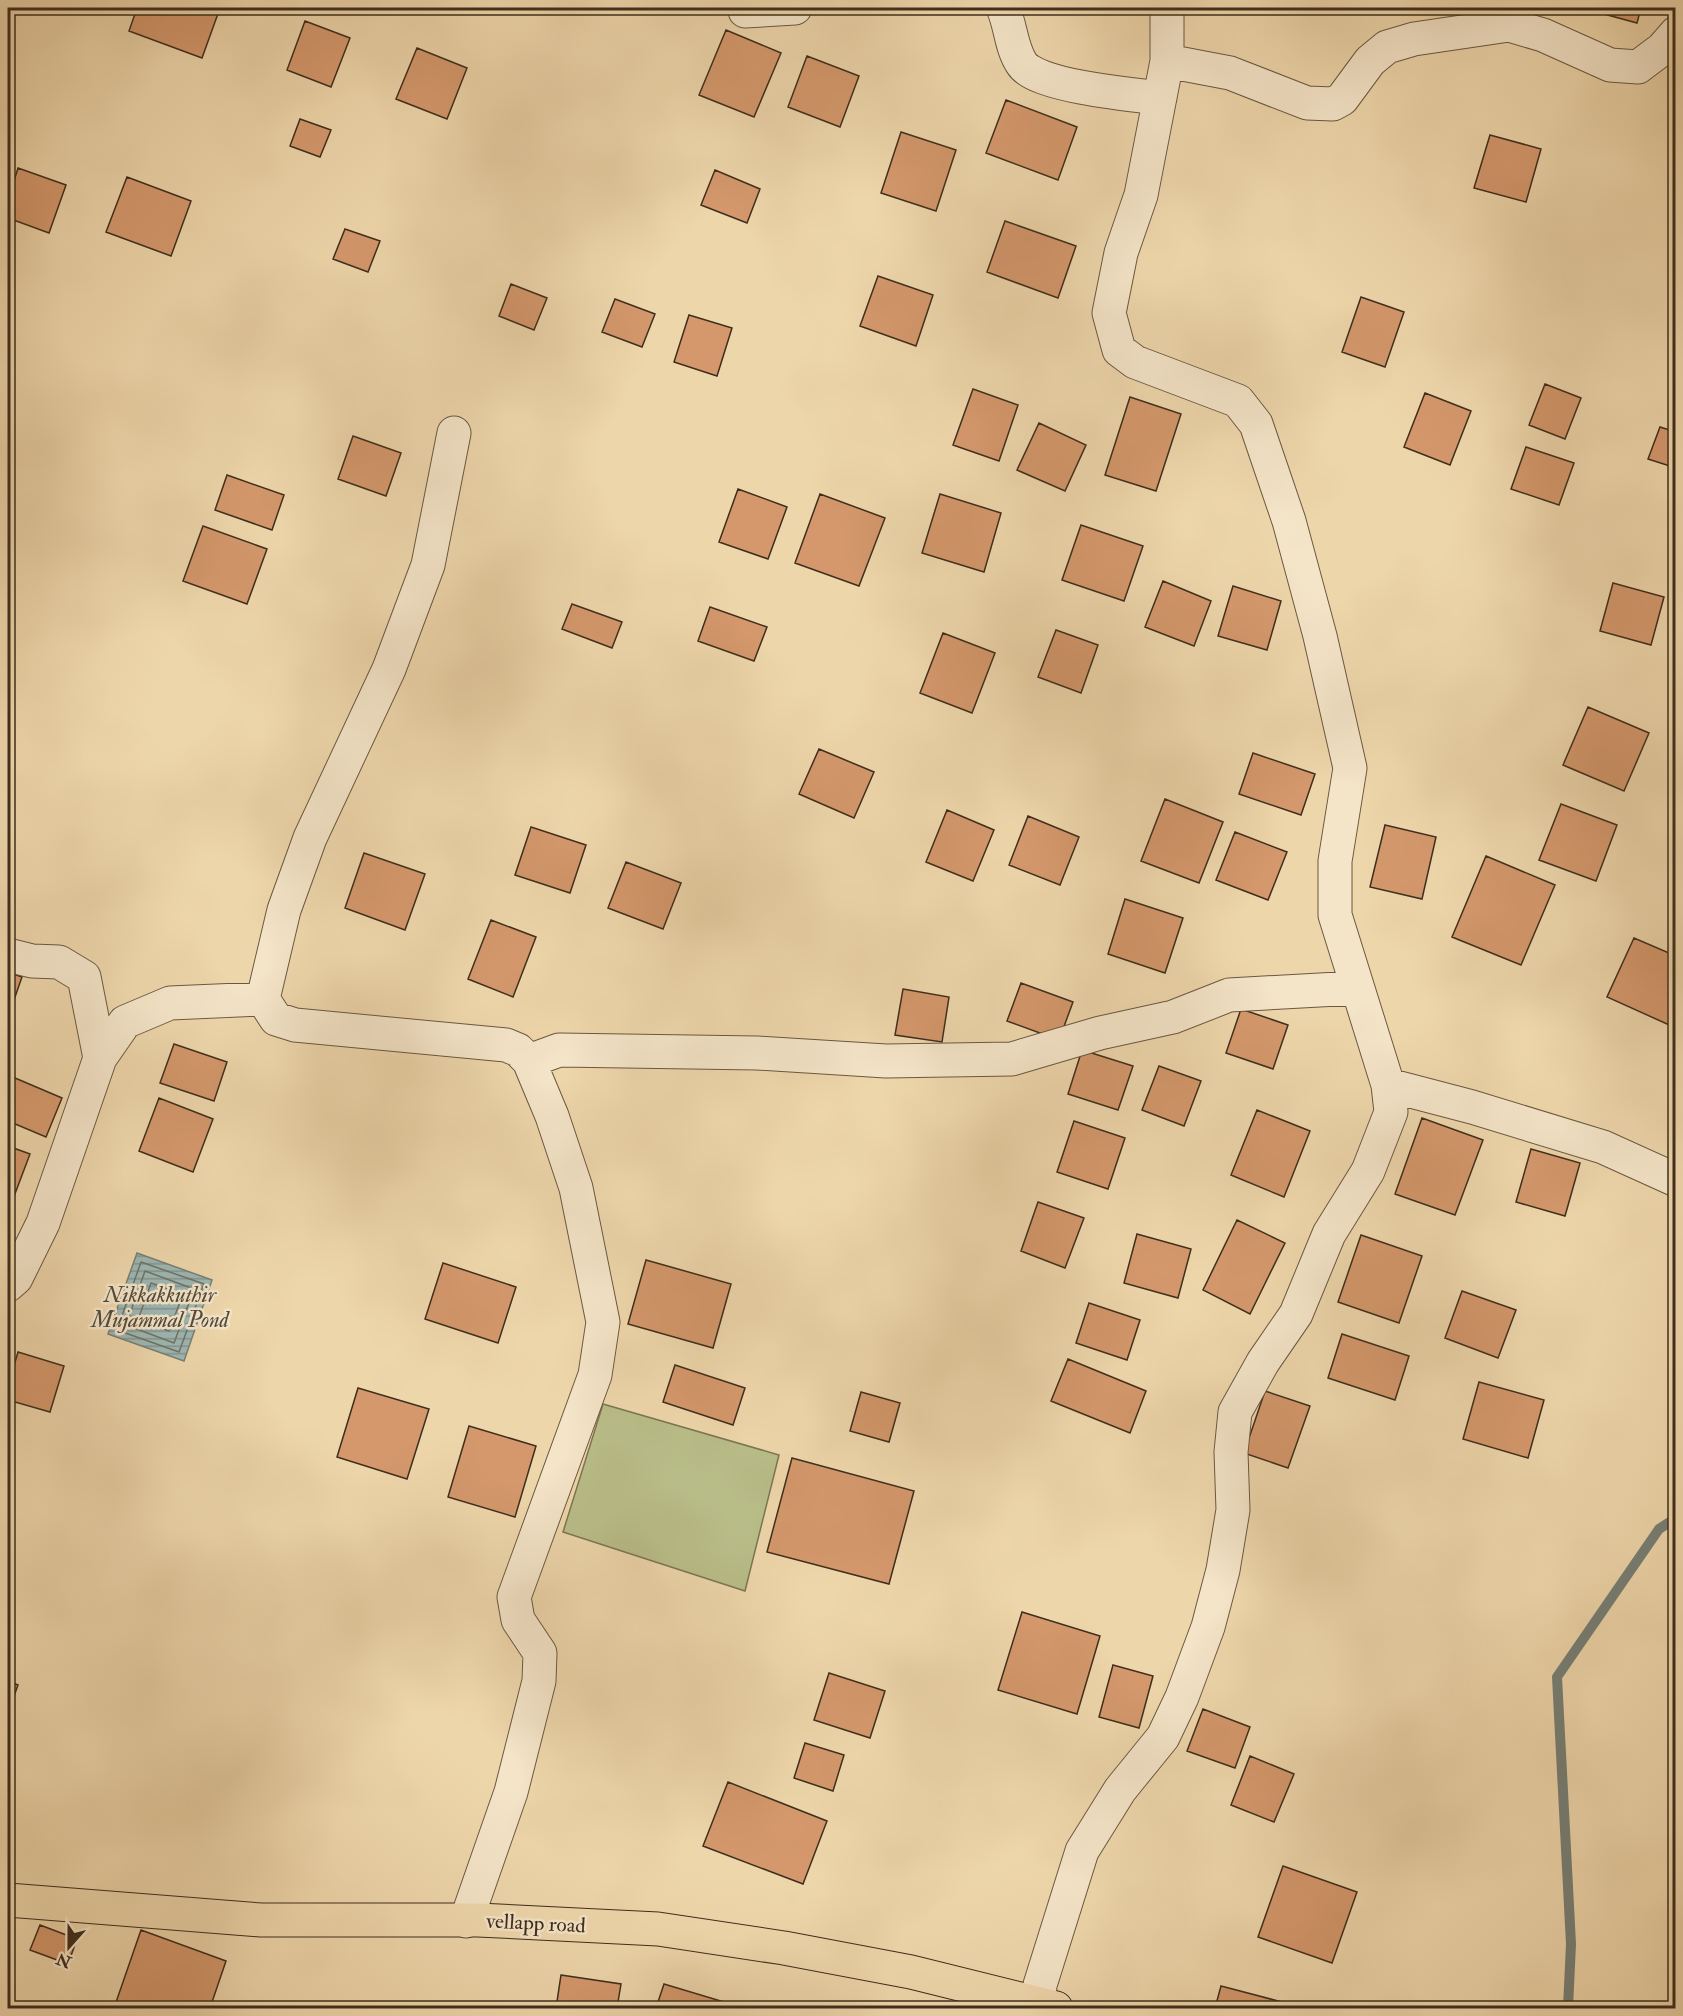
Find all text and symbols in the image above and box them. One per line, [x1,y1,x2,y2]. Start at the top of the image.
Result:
water label: Nikkakkuthir Mujammal Pond [89,1281,231,1334]
street label: vellapp road [485,1907,587,1940]
north arrow [39,1917,99,1977]
text: N [53,1948,75,1972]

